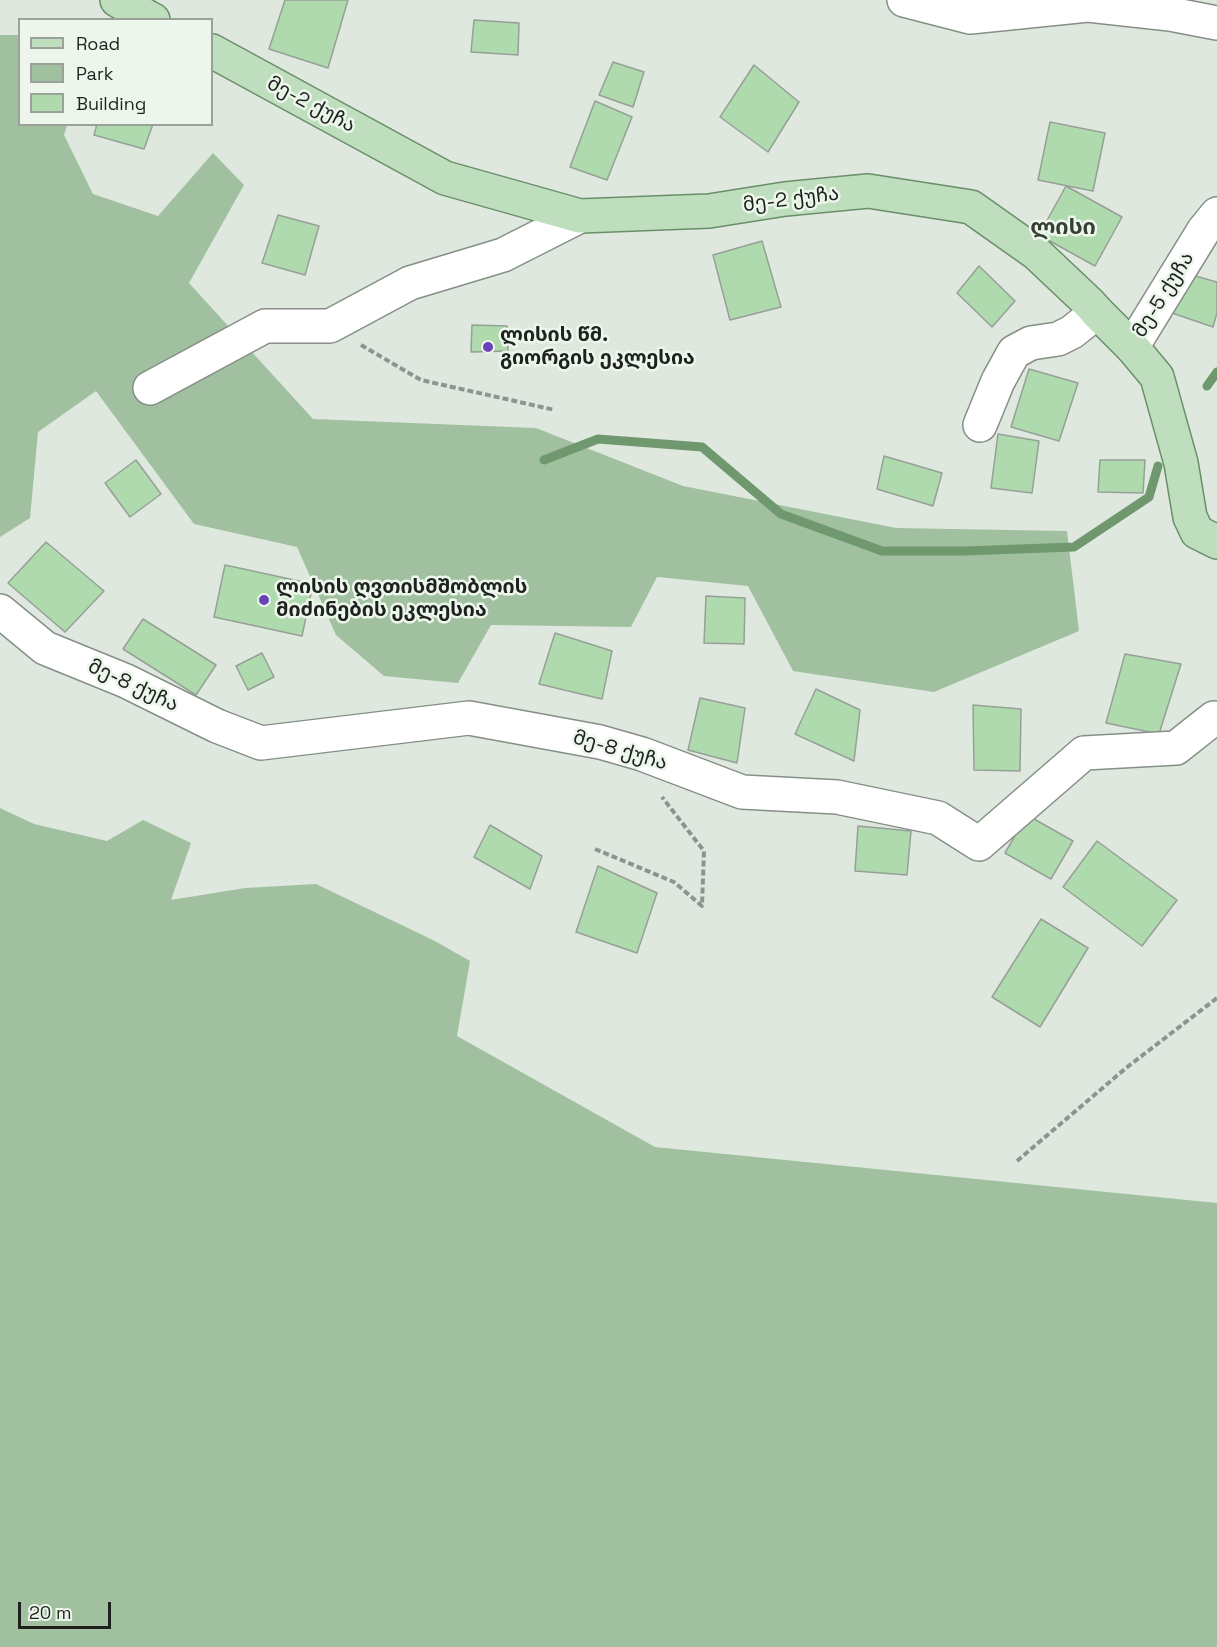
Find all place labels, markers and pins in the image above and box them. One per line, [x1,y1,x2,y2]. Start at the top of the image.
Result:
place label: ლისის წმ. გიორგის ეკლესია [500,324,695,371]
marker: ლისის წმ. გიორგის ეკლესია [481,340,495,354]
place label: ლისის ღვთისმშობლის მიძინების ეკლესია [276,576,527,623]
marker: ლისის ღვთისმშობლის მიძინების ეკლესია [257,593,271,607]

